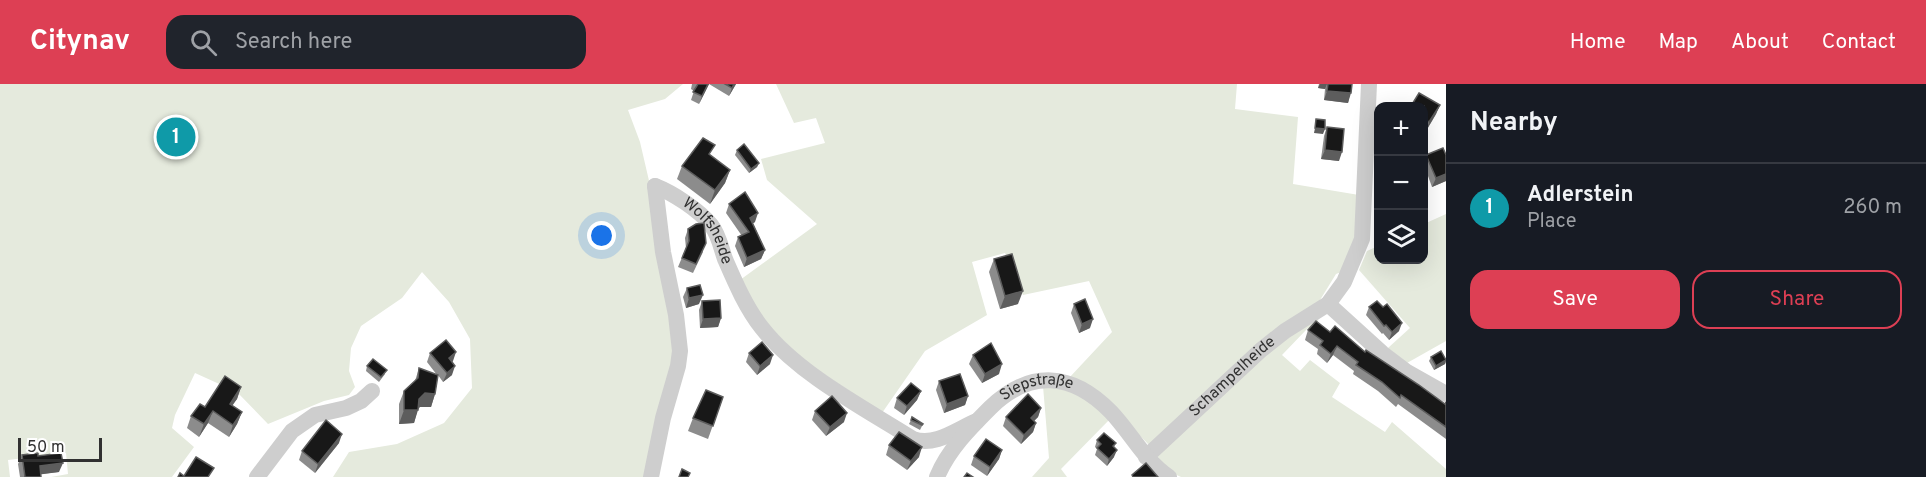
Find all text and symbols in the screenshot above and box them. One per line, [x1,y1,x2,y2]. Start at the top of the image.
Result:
search box [166,15,586,69]
text: Citynav [30,24,130,60]
icon: search [187,26,220,59]
text: Search here [235,29,352,56]
text: Home [1570,29,1626,56]
text: Map [1659,29,1698,56]
text: About [1731,29,1789,56]
text: Contact [1822,29,1896,56]
map controls [1374,102,1428,264]
button: + [1374,102,1428,156]
text: Nearby [1470,107,1558,140]
pin: 1 [156,115,195,160]
button: − [1374,156,1428,210]
text: Adlerstein [1527,182,1633,209]
street label: Wolfsheide [678,193,736,268]
text: 1 [1486,195,1494,221]
text: 260 m [1843,195,1902,221]
text: Place [1527,209,1577,235]
button: layers [1374,210,1428,264]
your location [587,221,616,250]
button: Save [1470,270,1680,329]
button: Share [1692,270,1902,329]
street label: Schampelheide [1185,332,1280,422]
street label: Siepstraße [996,370,1076,406]
scale bar [18,435,102,462]
text: 50 m [27,438,65,458]

